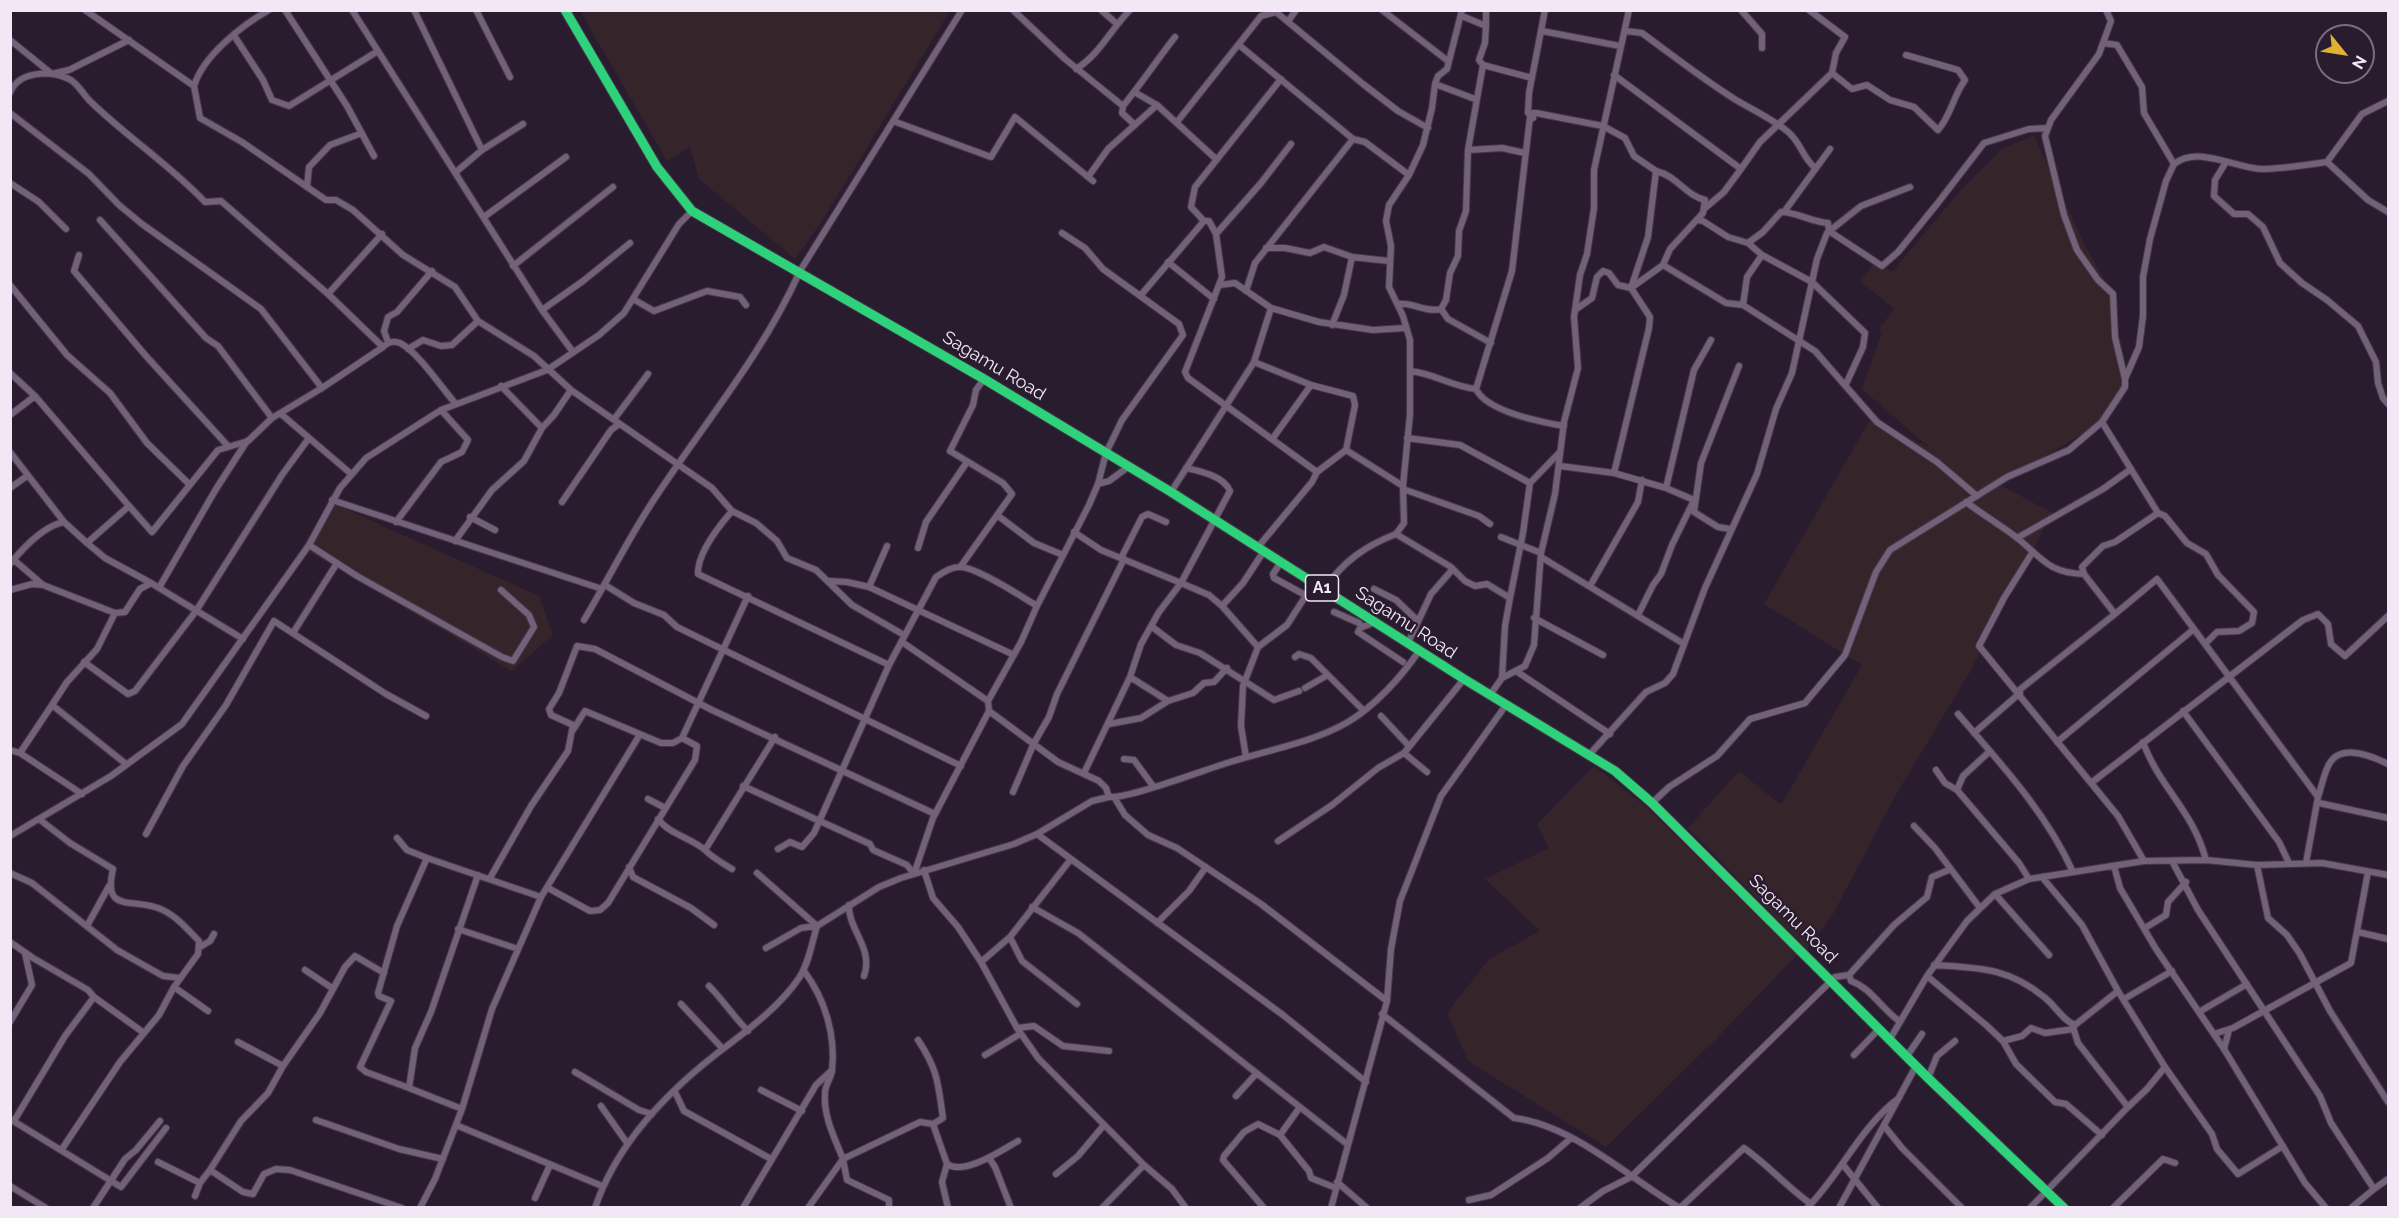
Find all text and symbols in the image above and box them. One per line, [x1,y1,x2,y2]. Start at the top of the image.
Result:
north arrow [2315,24,2375,84]
text: N [2348,52,2371,72]
street label: Sagamu Road [938,327,1050,405]
road number: A1 [1306,575,1338,601]
street label: Sagamu Road [1351,582,1461,664]
street label: Sagamu Road [1744,870,1842,968]

